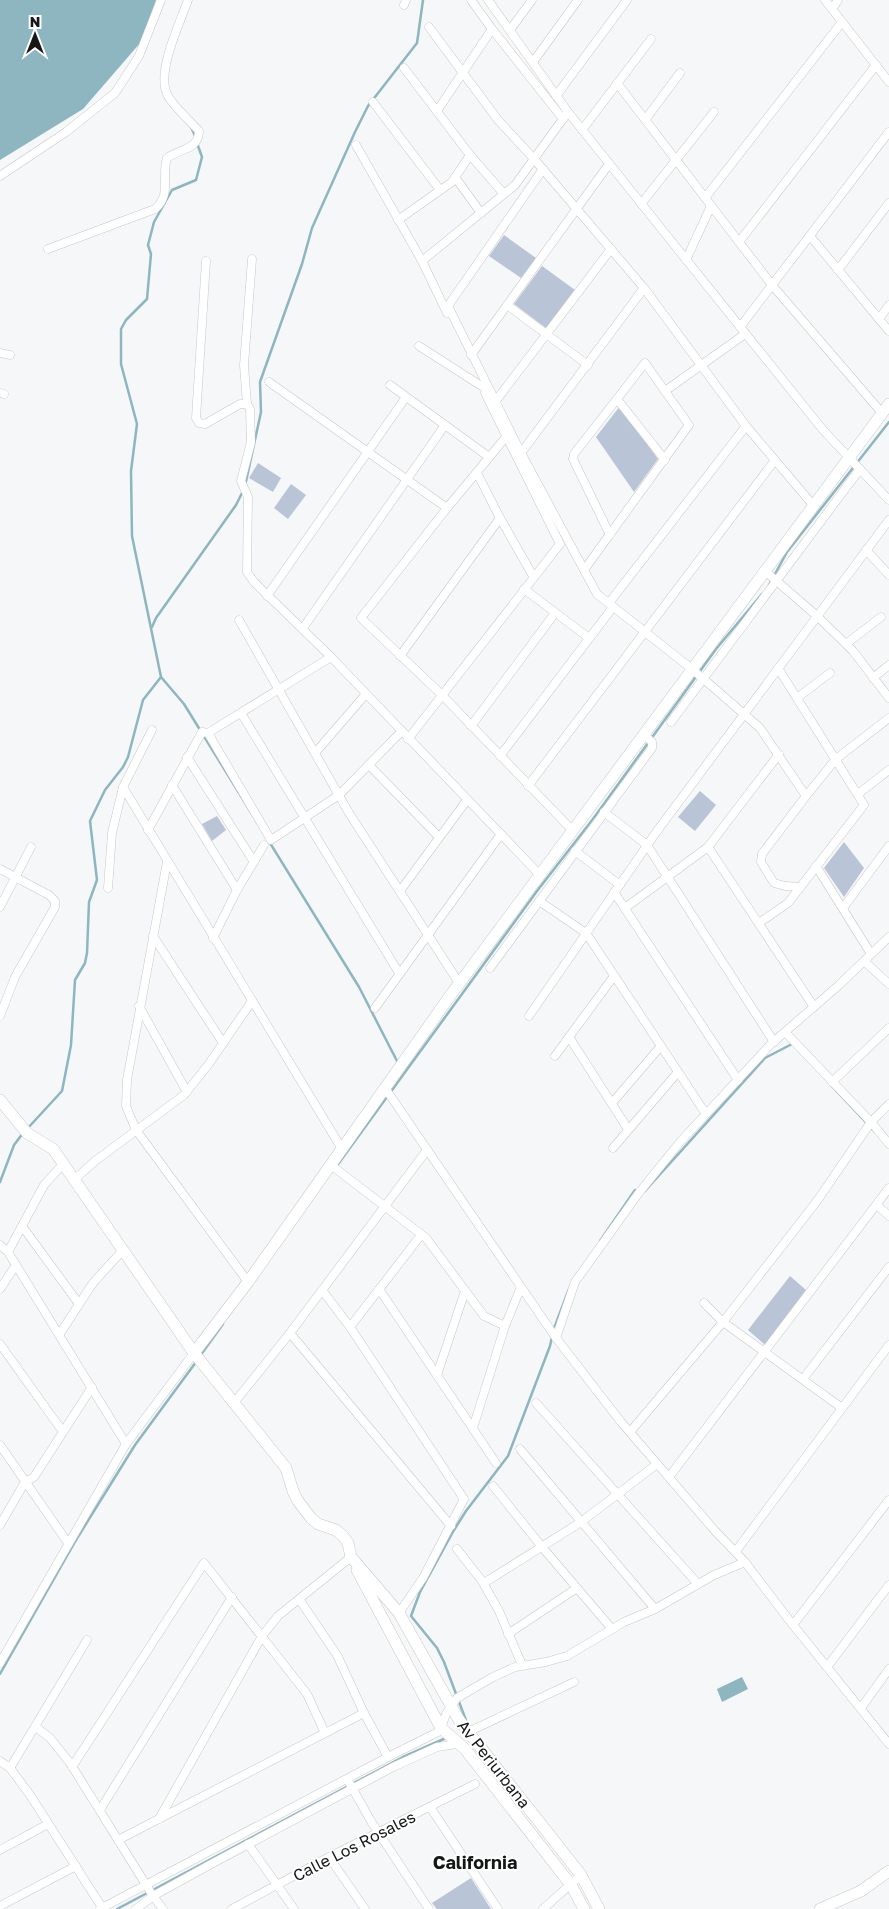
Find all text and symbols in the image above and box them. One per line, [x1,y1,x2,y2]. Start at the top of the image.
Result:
north arrow [10,10,60,60]
text: N [30,13,40,30]
street label: Av Periurbana [453,1716,535,1812]
street label: Calle Los Rosales [289,1806,419,1886]
district label: California [433,1851,517,1873]

